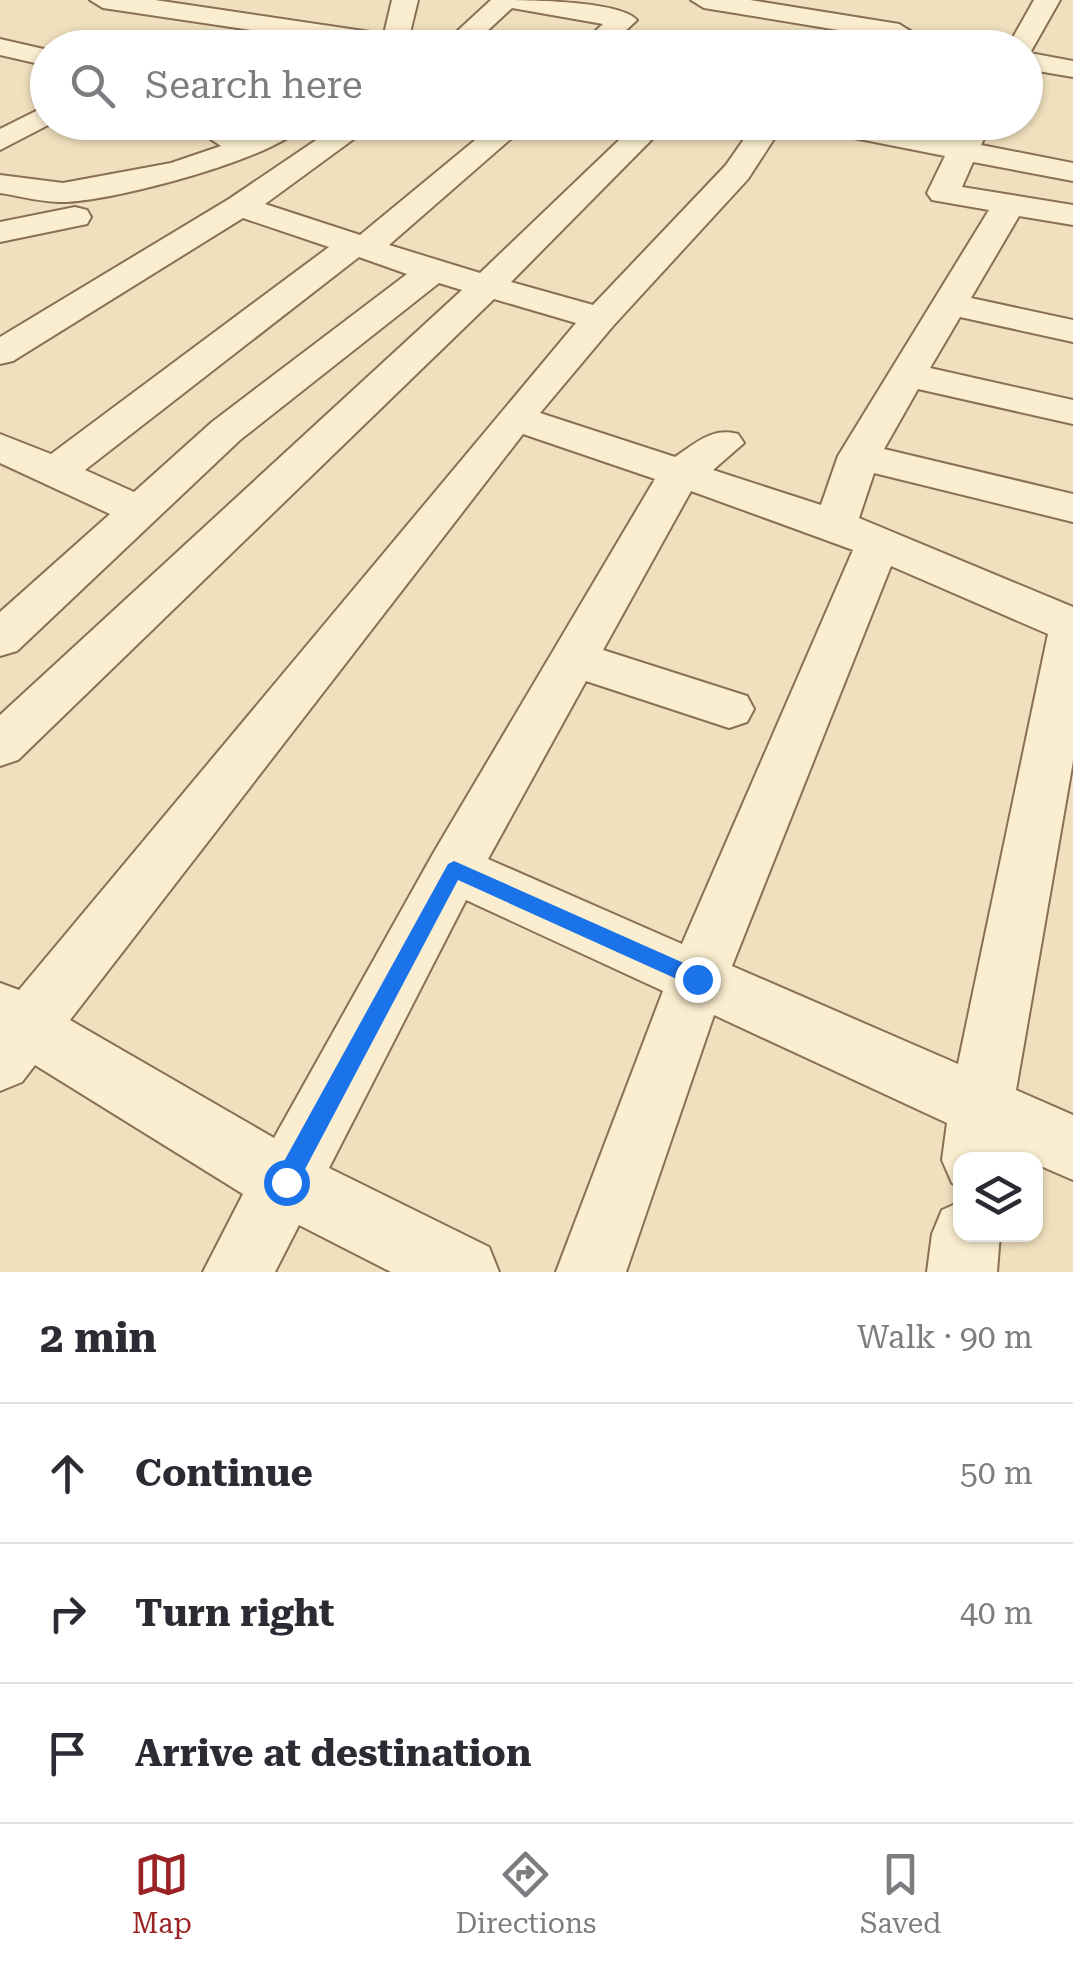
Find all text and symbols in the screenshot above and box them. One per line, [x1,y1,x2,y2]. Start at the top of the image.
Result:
search box [30,30,1043,140]
icon: search [65,58,120,113]
text: Search here [145,63,363,107]
route end [675,957,721,1003]
map controls [953,1152,1043,1242]
button: layers [953,1152,1043,1242]
route start [264,1160,310,1206]
text: 2 min [40,1313,157,1362]
text: Walk · 90 m [857,1318,1033,1356]
icon: ahead [40,1446,95,1501]
text: Continue [135,1451,313,1495]
text: 50 m [960,1454,1033,1492]
icon: right [40,1586,95,1641]
text: Turn right [135,1591,334,1635]
text: 40 m [960,1594,1033,1632]
icon: arrive [40,1726,95,1781]
text: Arrive at destination [135,1731,531,1775]
tab: Map [132,1847,192,1940]
tab: Directions [455,1847,596,1940]
tab: Saved [860,1847,941,1940]

